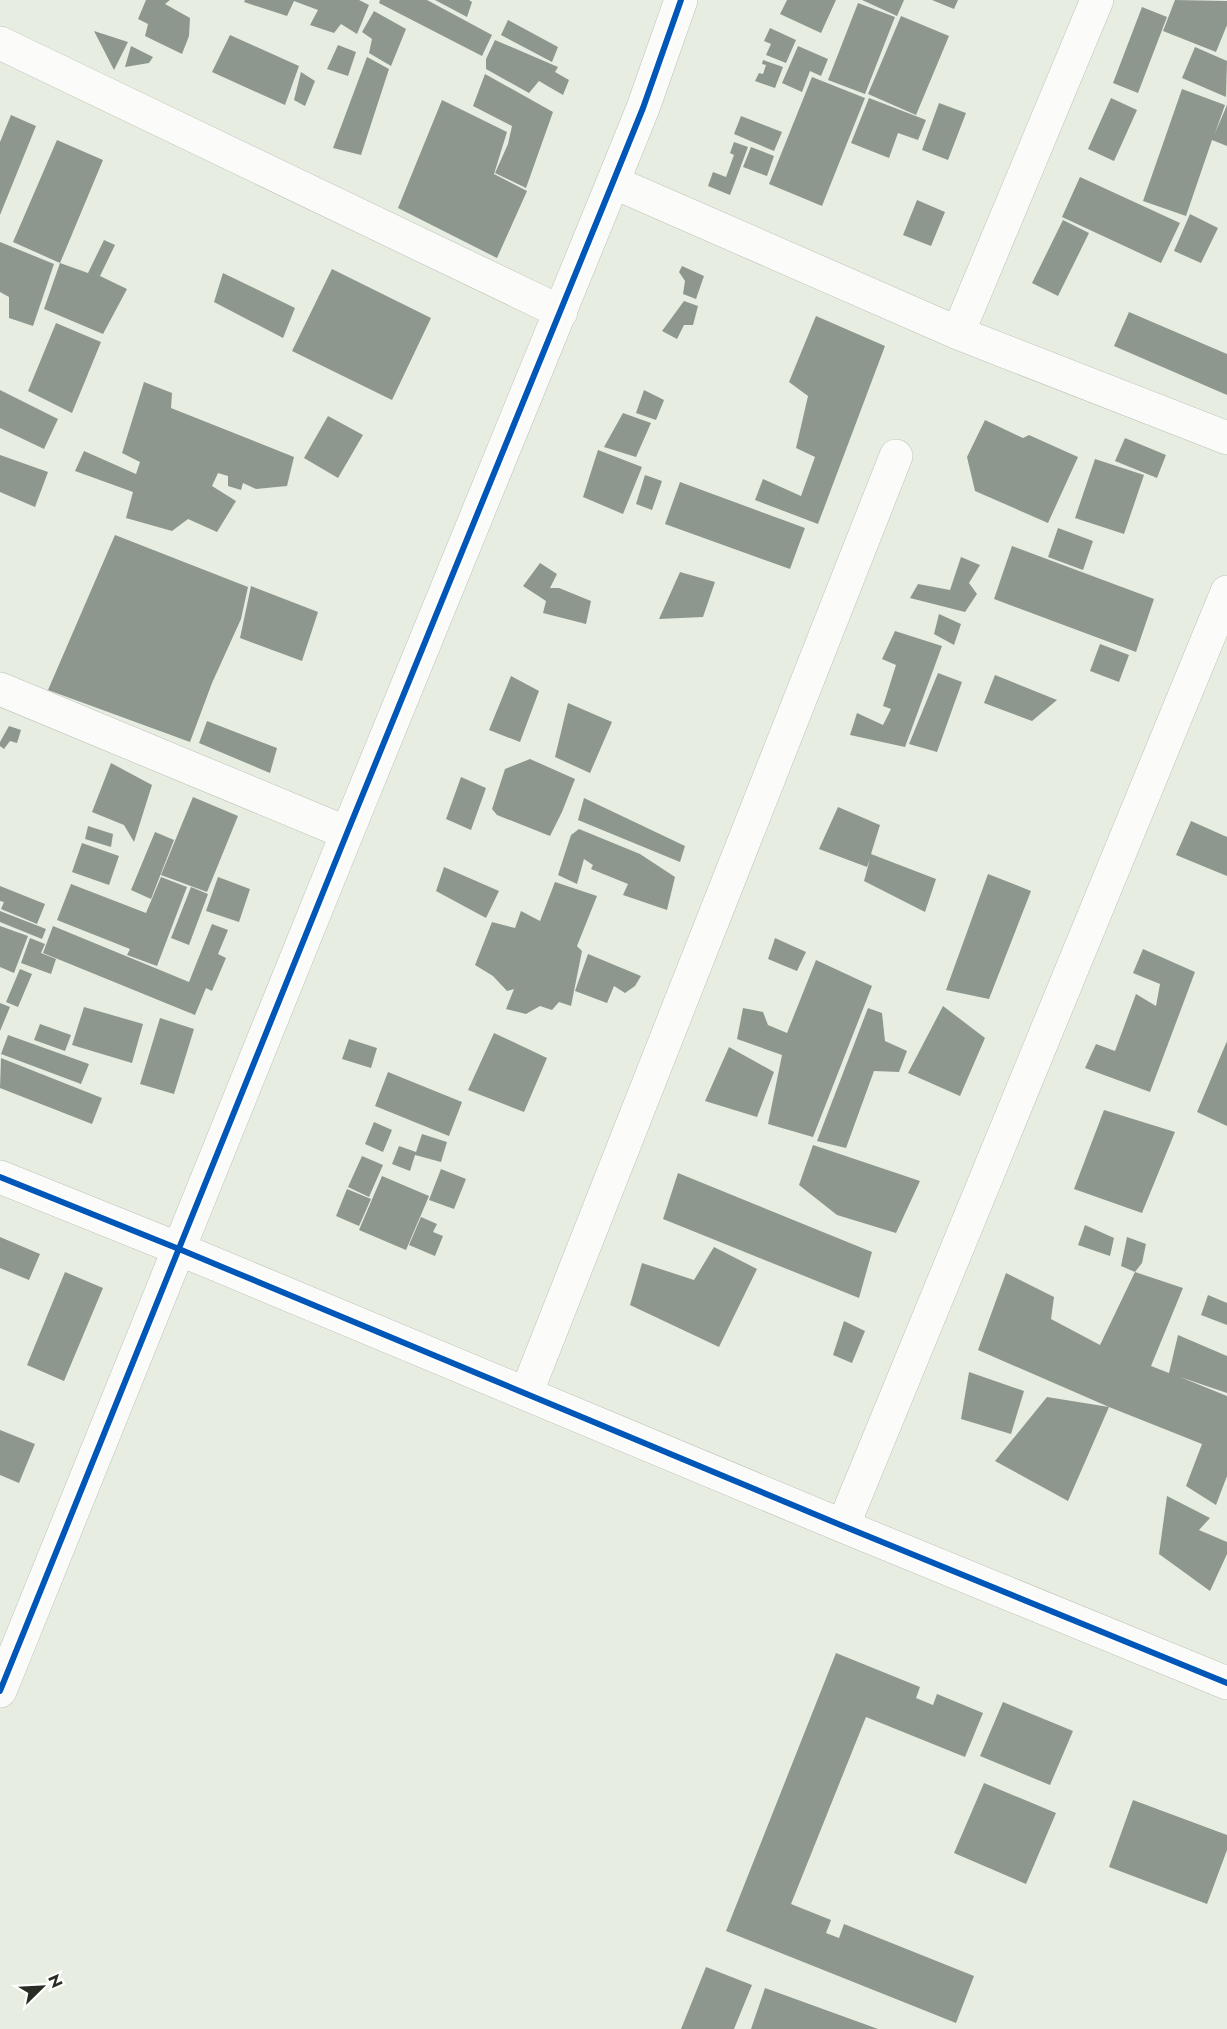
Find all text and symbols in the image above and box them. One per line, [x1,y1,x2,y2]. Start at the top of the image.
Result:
north arrow [12,1957,72,2017]
text: N [42,1971,68,1992]

